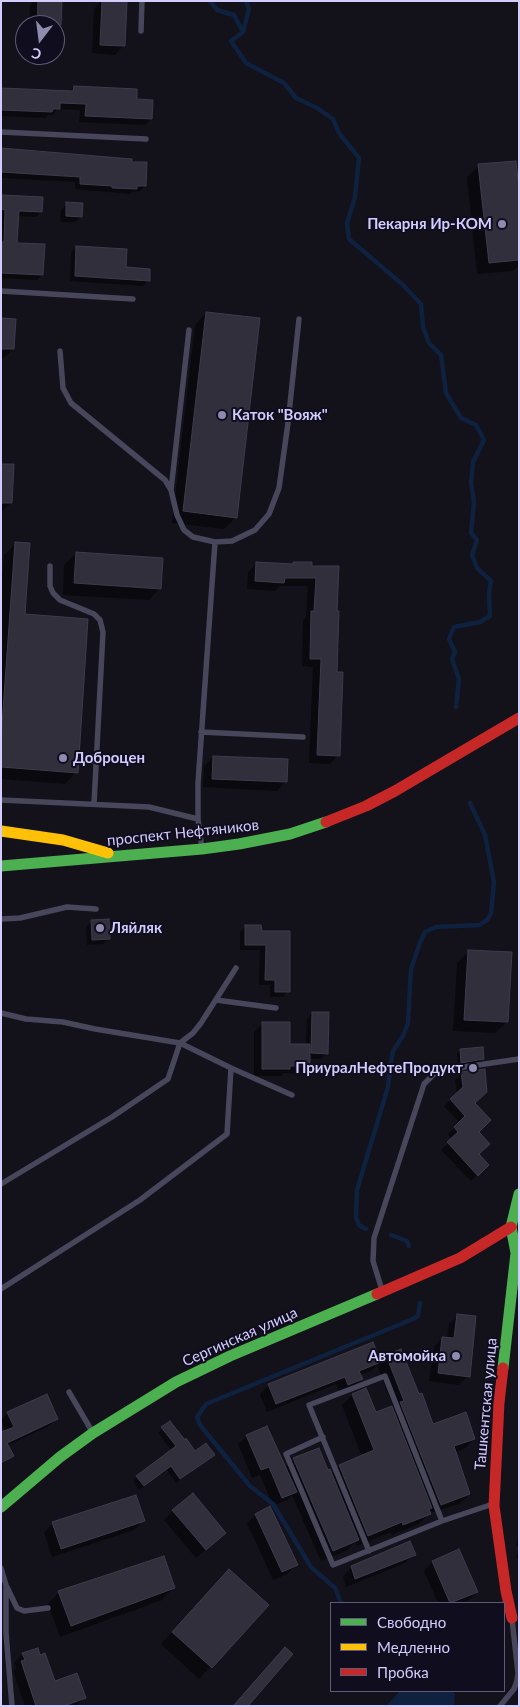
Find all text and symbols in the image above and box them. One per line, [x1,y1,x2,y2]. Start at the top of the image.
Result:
north arrow [15,15,65,65]
text: С [30,45,43,63]
place label: Пекарня Ир-КОМ [367,215,492,233]
marker: Пекарня Ир-КОМ [496,218,508,230]
place label: Каток "Вояж" [232,406,328,424]
marker: Каток "Вояж" [216,409,228,421]
place label: Доброцен [73,749,145,767]
marker: Доброцен [57,752,69,764]
street label: проспект Нефтяников [106,816,260,850]
place label: Ляйляк [110,919,162,937]
marker: Ляйляк [94,922,106,934]
place label: ПриуралНефтеПродукт [295,1059,463,1077]
marker: ПриуралНефтеПродукт [467,1062,479,1074]
street label: Сергинская улица [180,1304,300,1370]
street label: Ташкентская улица [471,1337,501,1471]
place label: Автомойка [368,1347,446,1365]
marker: Автомойка [450,1350,462,1362]
legend [330,1602,505,1692]
text: Свободно [377,1613,446,1631]
text: Медленно [377,1638,450,1656]
text: Пробка [377,1663,429,1681]

